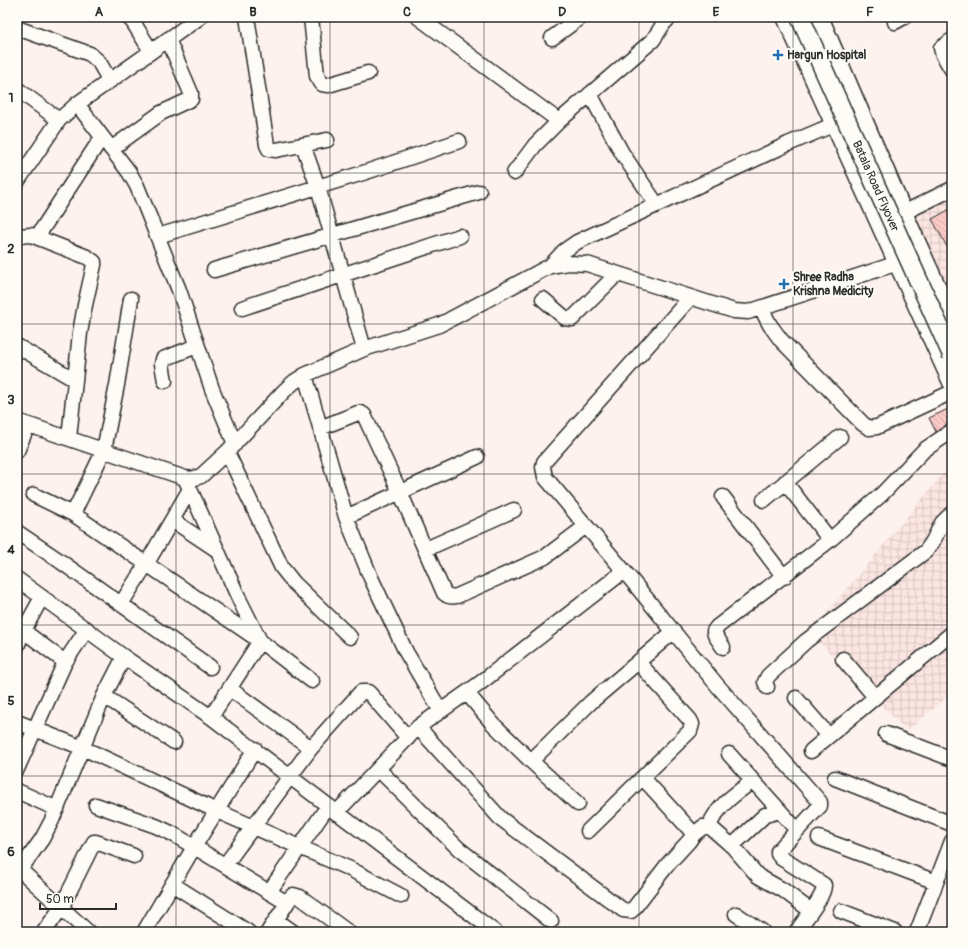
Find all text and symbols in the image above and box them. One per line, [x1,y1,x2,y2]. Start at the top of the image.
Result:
text: A [95,4,104,20]
text: B [249,4,257,20]
text: C [403,4,411,20]
text: D [558,4,566,20]
text: E [713,4,720,20]
text: F [866,4,874,20]
place label: Hargun Hospital [787,48,867,63]
marker: Hargun Hospital [772,49,784,61]
text: 1 [8,90,14,106]
street label: Batala Road Flyover [849,138,903,235]
text: 2 [7,241,15,257]
place label: Shree Radha Krishna Medicity [793,270,874,299]
marker: Shree Radha Krishna Medicity [778,278,790,290]
text: 3 [7,392,15,408]
text: 4 [7,542,15,558]
text: 5 [7,693,15,709]
text: 6 [7,844,15,860]
scale bar [40,885,116,911]
text: 50 m [46,892,74,907]

